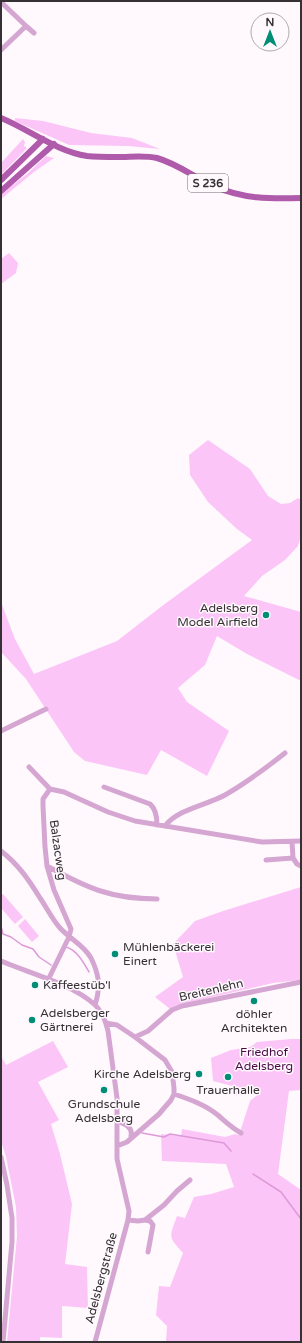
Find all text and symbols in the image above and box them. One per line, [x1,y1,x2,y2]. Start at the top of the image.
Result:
north arrow [250,12,290,52]
text: N [266,16,274,29]
road number: S 236 [188,174,228,192]
place label: Adelsberg Model Airfield [177,601,258,629]
marker: Adelsberg Model Airfield [261,610,271,620]
street label: Balzacweg [47,819,69,881]
place label: Mühlenbäckerei Einert [123,940,214,968]
marker: Mühlenbäckerei Einert [110,949,120,959]
street label: Breitenlehn [178,976,244,1004]
place label: Kaffeestüb'l [43,978,111,992]
marker: Kaffeestüb'l [30,980,40,990]
marker: döhler Architekten [249,996,259,1006]
place label: Adelsberger Gärtnerei [40,1006,110,1034]
place label: döhler Architekten [221,1007,287,1035]
marker: Adelsberger Gärtnerei [27,1015,37,1025]
park label: Friedhof Adelsberg [235,1045,293,1073]
place label: Kirche Adelsberg [94,1067,191,1081]
marker: Kirche Adelsberg [194,1069,204,1079]
marker: Trauerhalle [223,1072,233,1082]
place label: Trauerhalle [196,1083,260,1097]
marker: Grundschule Adelsberg [99,1085,109,1095]
place label: Grundschule Adelsberg [68,1097,140,1125]
street label: Adelsbergstraße [82,1231,120,1325]

